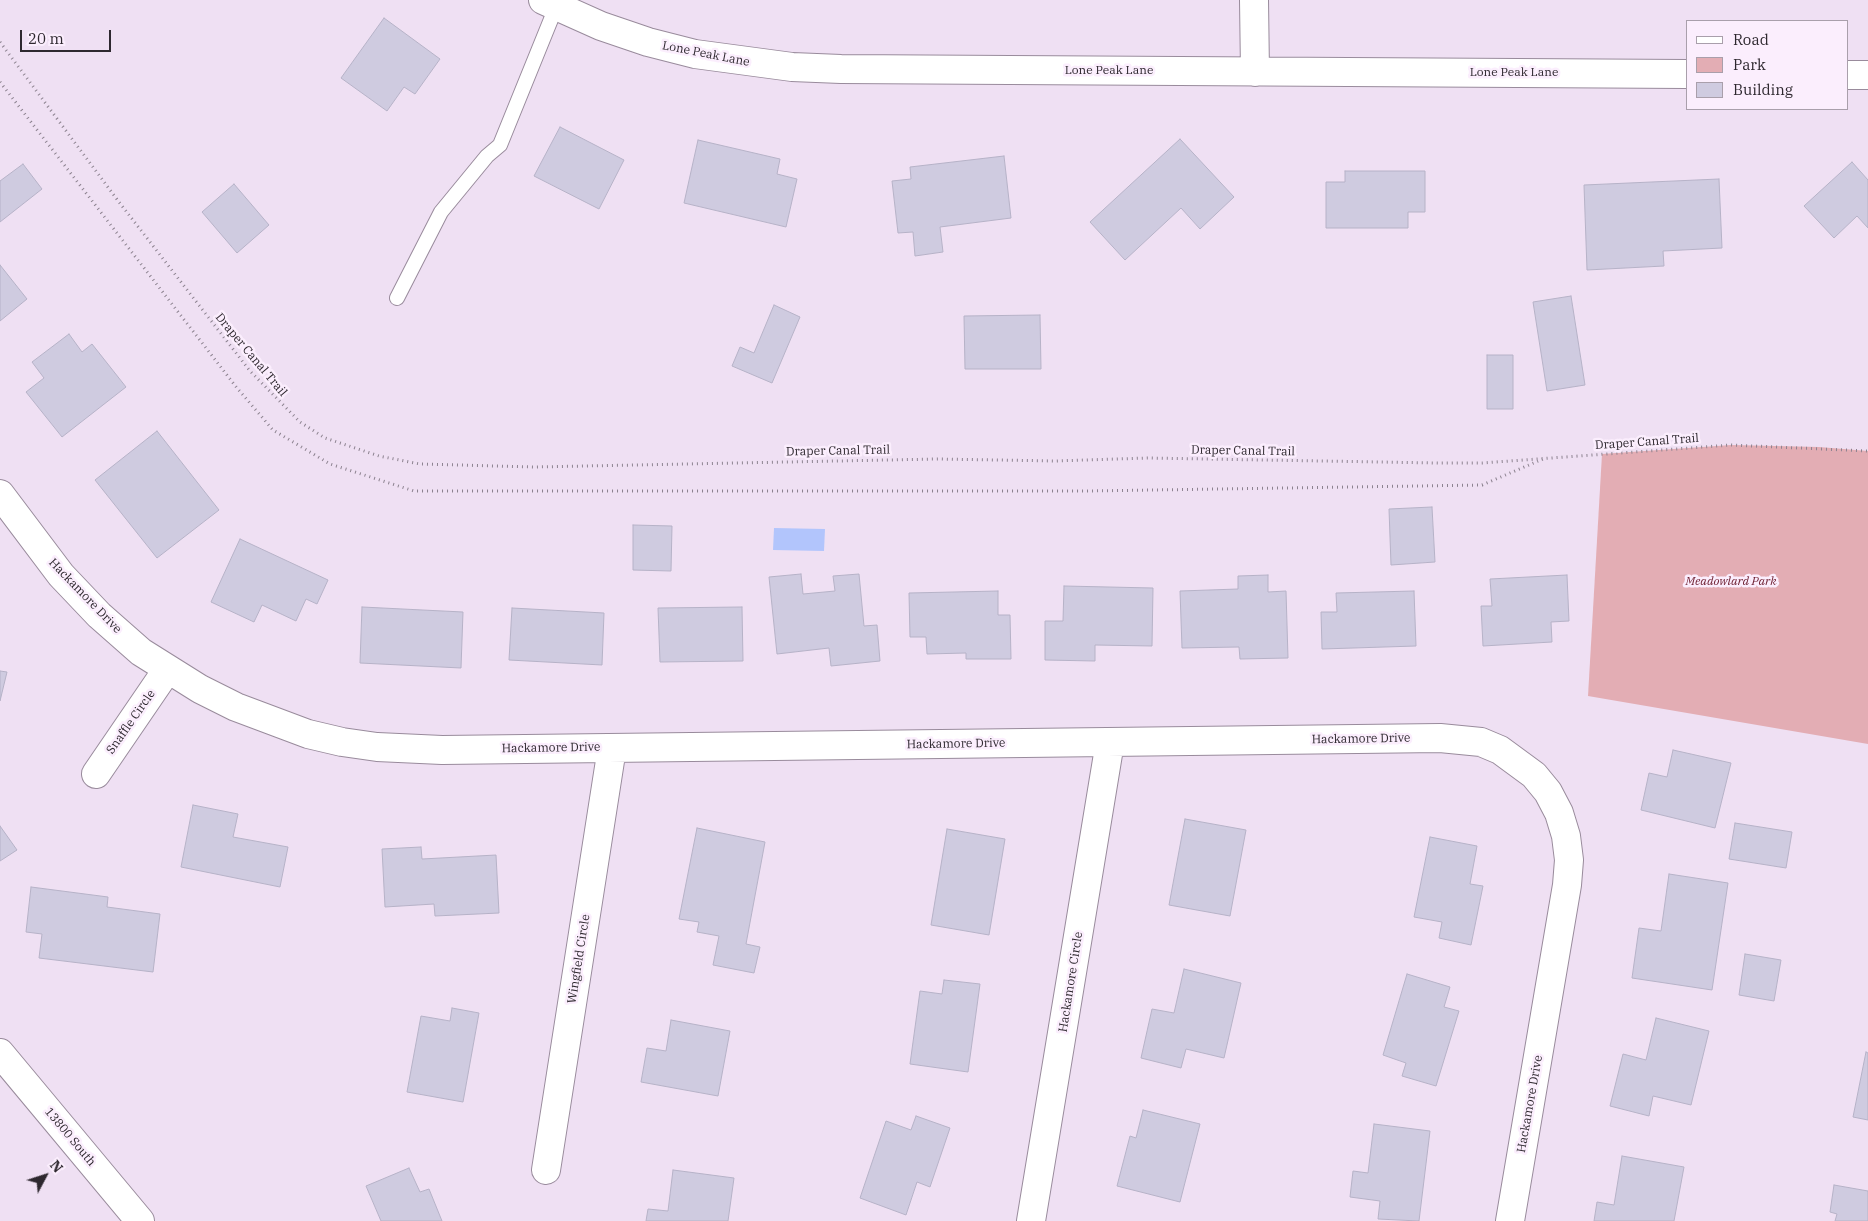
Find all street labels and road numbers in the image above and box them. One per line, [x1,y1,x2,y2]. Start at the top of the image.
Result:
street label: Lone Peak Lane [661,38,751,70]
street label: Lone Peak Lane [1065,64,1153,78]
street label: Lone Peak Lane [1470,66,1558,80]
street label: Draper Canal Trail [212,311,290,399]
street label: Draper Canal Trail [1595,431,1699,453]
street label: Draper Canal Trail [786,443,890,459]
street label: Draper Canal Trail [1191,443,1295,459]
street label: Hackamore Drive [46,555,124,637]
street label: Snaffle Circle [104,687,158,757]
street label: Hackamore Drive [1311,731,1411,747]
street label: Hackamore Drive [906,736,1006,752]
street label: Hackamore Drive [501,740,601,756]
street label: Wingfield Circle [565,913,593,1005]
street label: Hackamore Circle [1056,931,1086,1033]
street label: Hackamore Drive [1514,1054,1546,1154]
street label: 13800 South [41,1105,99,1169]

